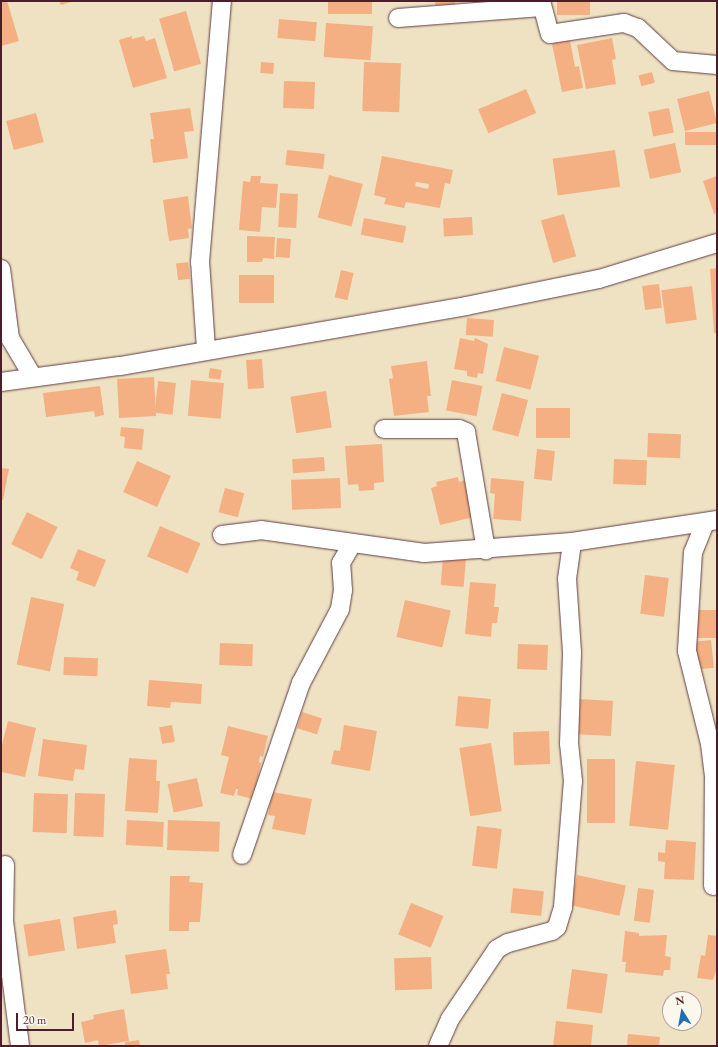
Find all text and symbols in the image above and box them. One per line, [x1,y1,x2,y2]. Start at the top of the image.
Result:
north arrow [662,991,702,1031]
text: N [674,992,686,1008]
scale bar [18,1005,76,1031]
text: 20 m [23,1012,46,1028]

